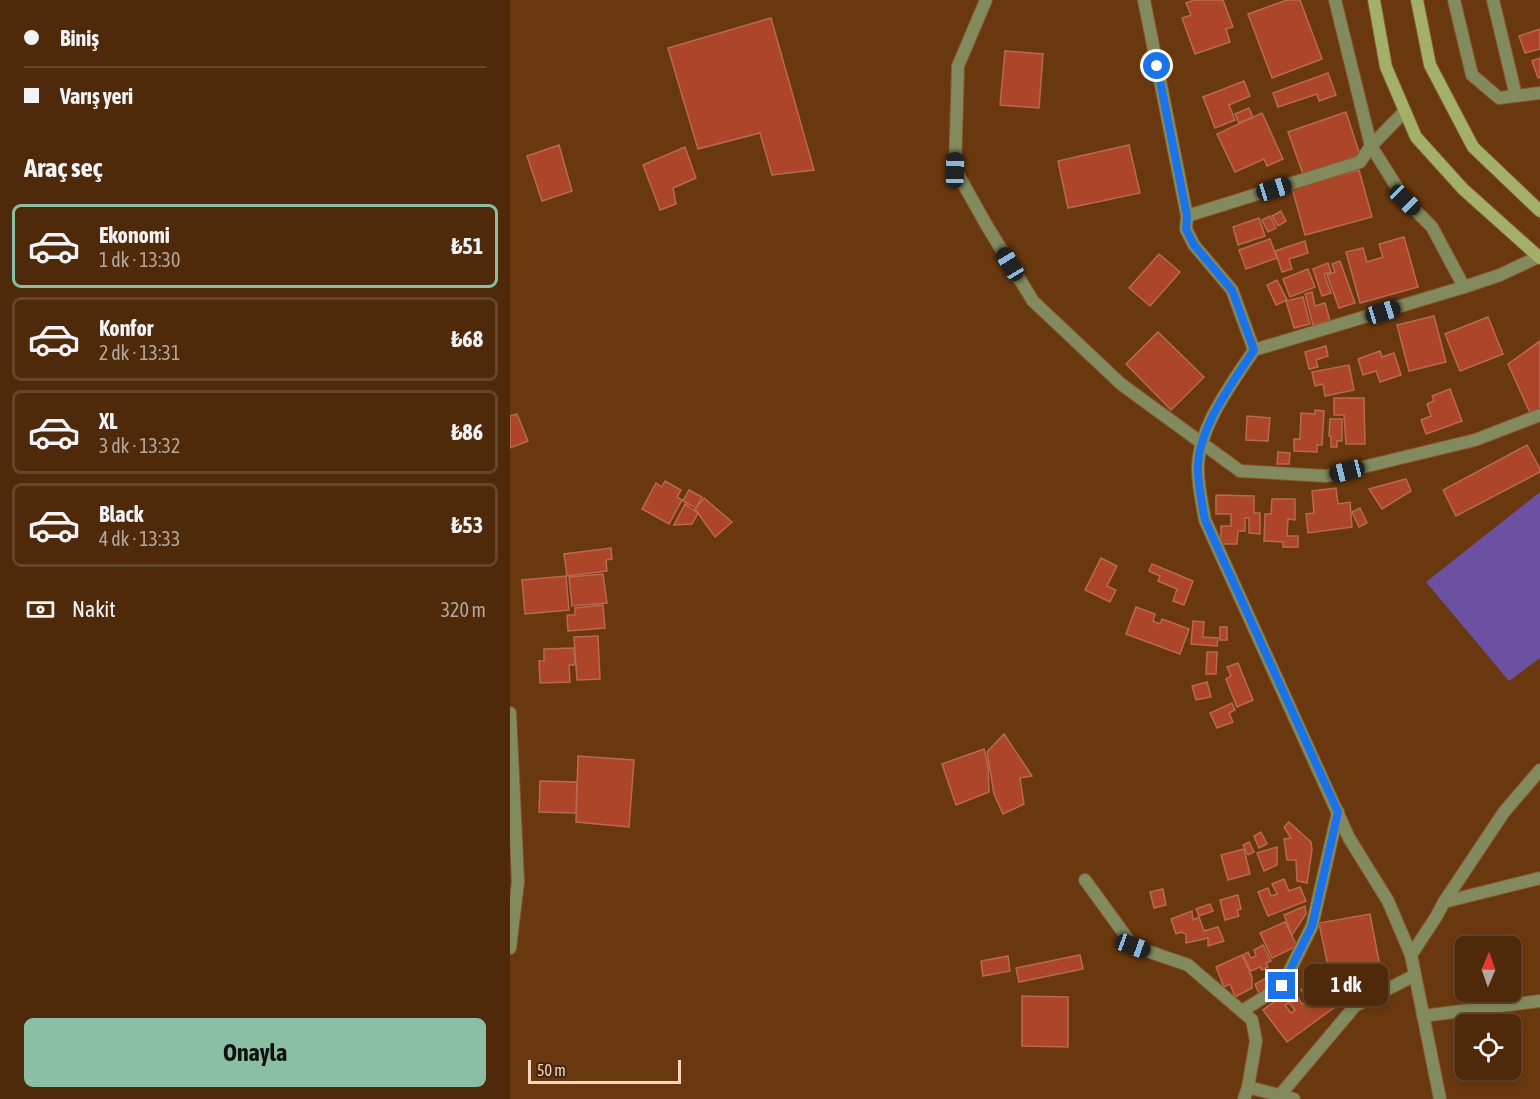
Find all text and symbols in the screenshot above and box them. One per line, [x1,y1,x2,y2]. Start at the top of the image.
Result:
text: Biniş [60,25,99,51]
route start [1143,52,1170,79]
text: Varış yeri [60,83,133,109]
text: Araç seç [24,152,103,183]
car [946,152,964,188]
car [1254,175,1294,203]
car [1386,181,1424,219]
icon: car [27,219,81,273]
text: Ekonomi [99,222,170,248]
text: ₺51 [451,233,483,259]
car [993,244,1027,284]
text: 1 dk · 13:30 [99,248,180,271]
car [1363,298,1403,326]
icon: car [27,312,81,366]
text: Konfor [99,315,153,341]
text: ₺68 [451,326,483,352]
text: 2 dk · 13:31 [99,341,180,364]
icon: car [27,405,81,459]
text: XL [99,408,117,434]
text: ₺86 [451,419,483,445]
text: 3 dk · 13:32 [99,434,180,457]
car [1327,458,1367,484]
icon: car [27,498,81,552]
text: Black [99,501,143,527]
text: ₺53 [451,512,483,538]
text: 4 dk · 13:33 [99,527,180,550]
icon: cash [24,593,57,626]
text: Nakit [72,596,116,622]
text: 320 m [441,598,486,621]
car [1113,931,1153,961]
north arrow [1455,936,1521,1002]
map controls [1455,936,1521,1080]
callout: 1 dk [1303,965,1387,1007]
route end [1268,972,1295,999]
text: 1 dk [1331,973,1361,996]
button: locate [1455,1014,1521,1080]
button: Onayla [24,1018,486,1087]
scale bar [528,1057,681,1084]
text: 50 m [537,1061,566,1079]

